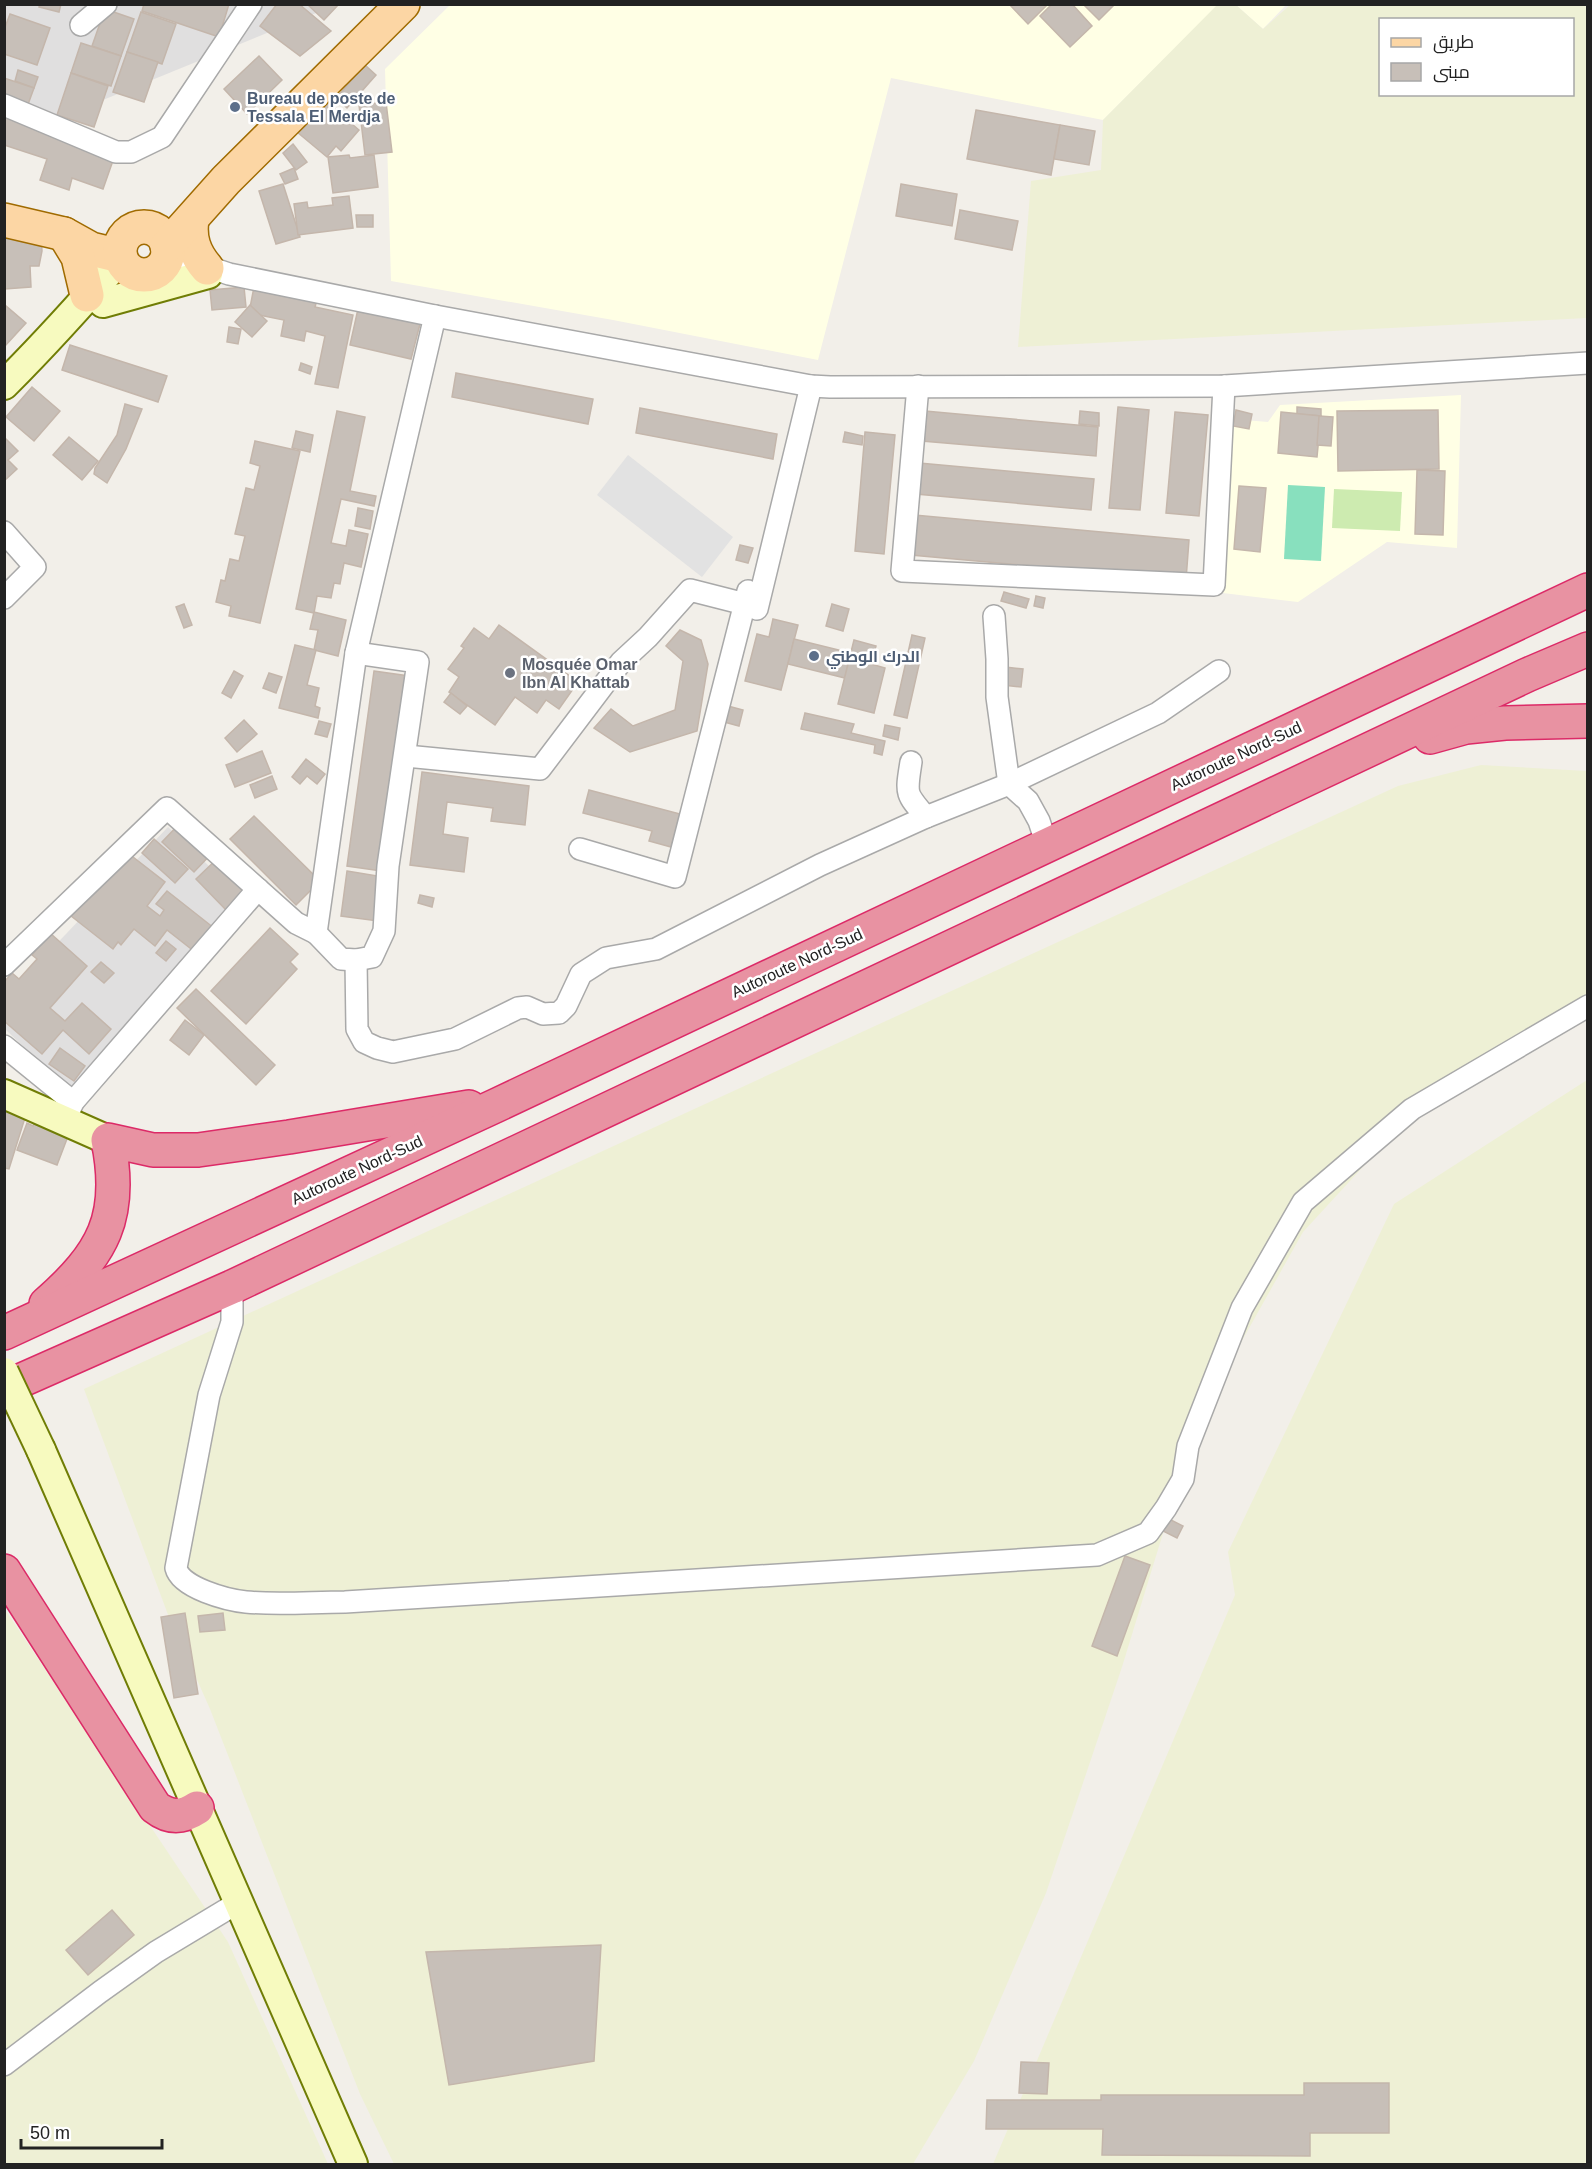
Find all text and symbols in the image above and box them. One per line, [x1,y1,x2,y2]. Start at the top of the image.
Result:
legend [1379,18,1574,96]
text: طريق [1433,32,1474,54]
text: مبنى [1433,62,1470,83]
place label: Bureau de poste de Tessala El Merdja [247,90,396,125]
marker: Bureau de poste de Tessala El Merdja [228,100,242,114]
place label: الدرك الوطني [826,648,920,669]
marker: الدرك الوطني [807,649,821,663]
place label: Mosquée Omar Ibn Al Khattab [522,656,638,691]
marker: Mosquée Omar Ibn Al Khattab [503,666,517,680]
street label: Autoroute Nord-Sud [1168,718,1304,794]
street label: Autoroute Nord-Sud [729,925,865,1001]
street label: Autoroute Nord-Sud [289,1132,425,1208]
scale bar [21,2112,162,2150]
text: 50 m [30,2123,70,2143]

